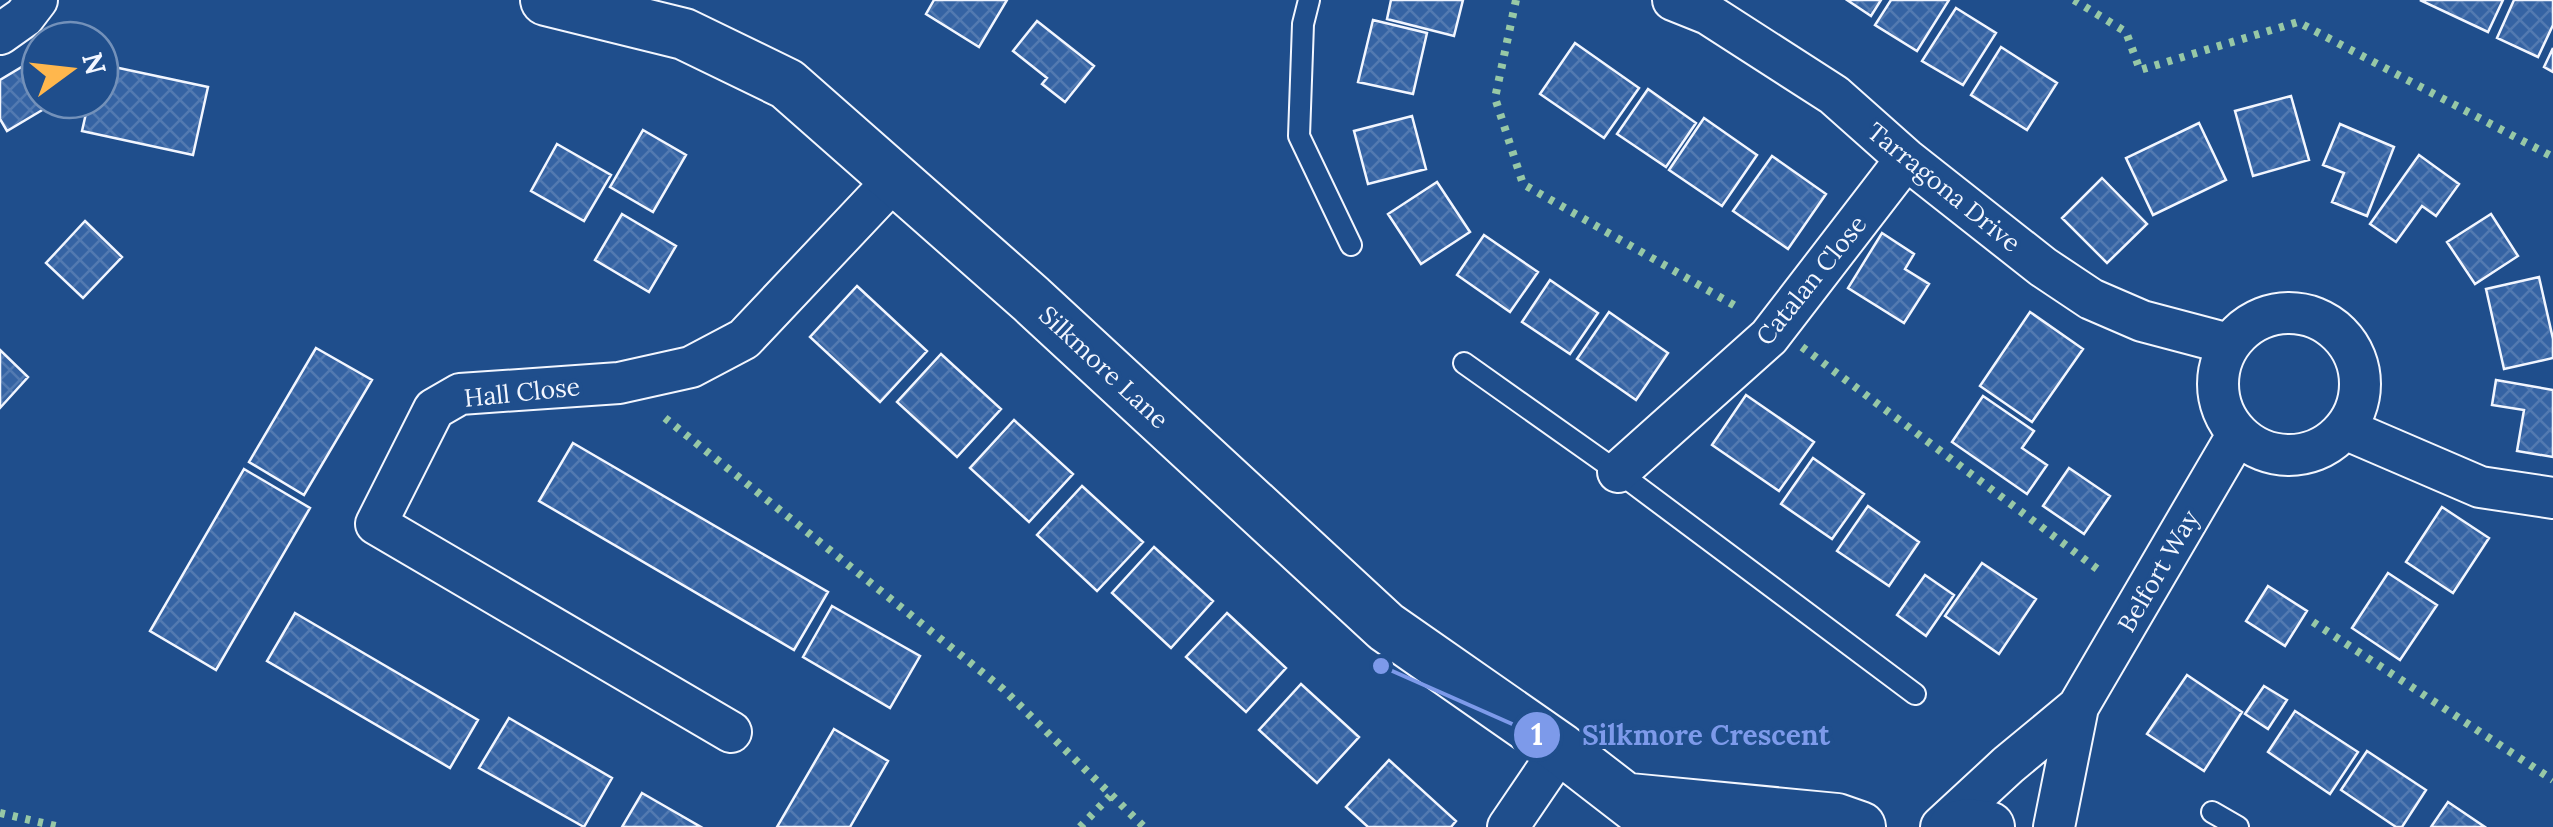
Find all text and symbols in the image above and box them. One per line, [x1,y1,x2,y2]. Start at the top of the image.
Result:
north arrow [20,20,120,120]
text: N [74,48,114,79]
street label: Tarragona Drive [1861,115,2027,259]
street label: Catalan Close [1749,208,1873,352]
street label: Silkmore Lane [1033,299,1175,435]
street label: Hall Close [462,370,582,414]
street label: Belfort Way [2110,503,2206,638]
callout: Silkmore Crescent [1512,706,1850,764]
text: 1 [1531,715,1543,753]
text: Silkmore Crescent [1582,717,1831,753]

